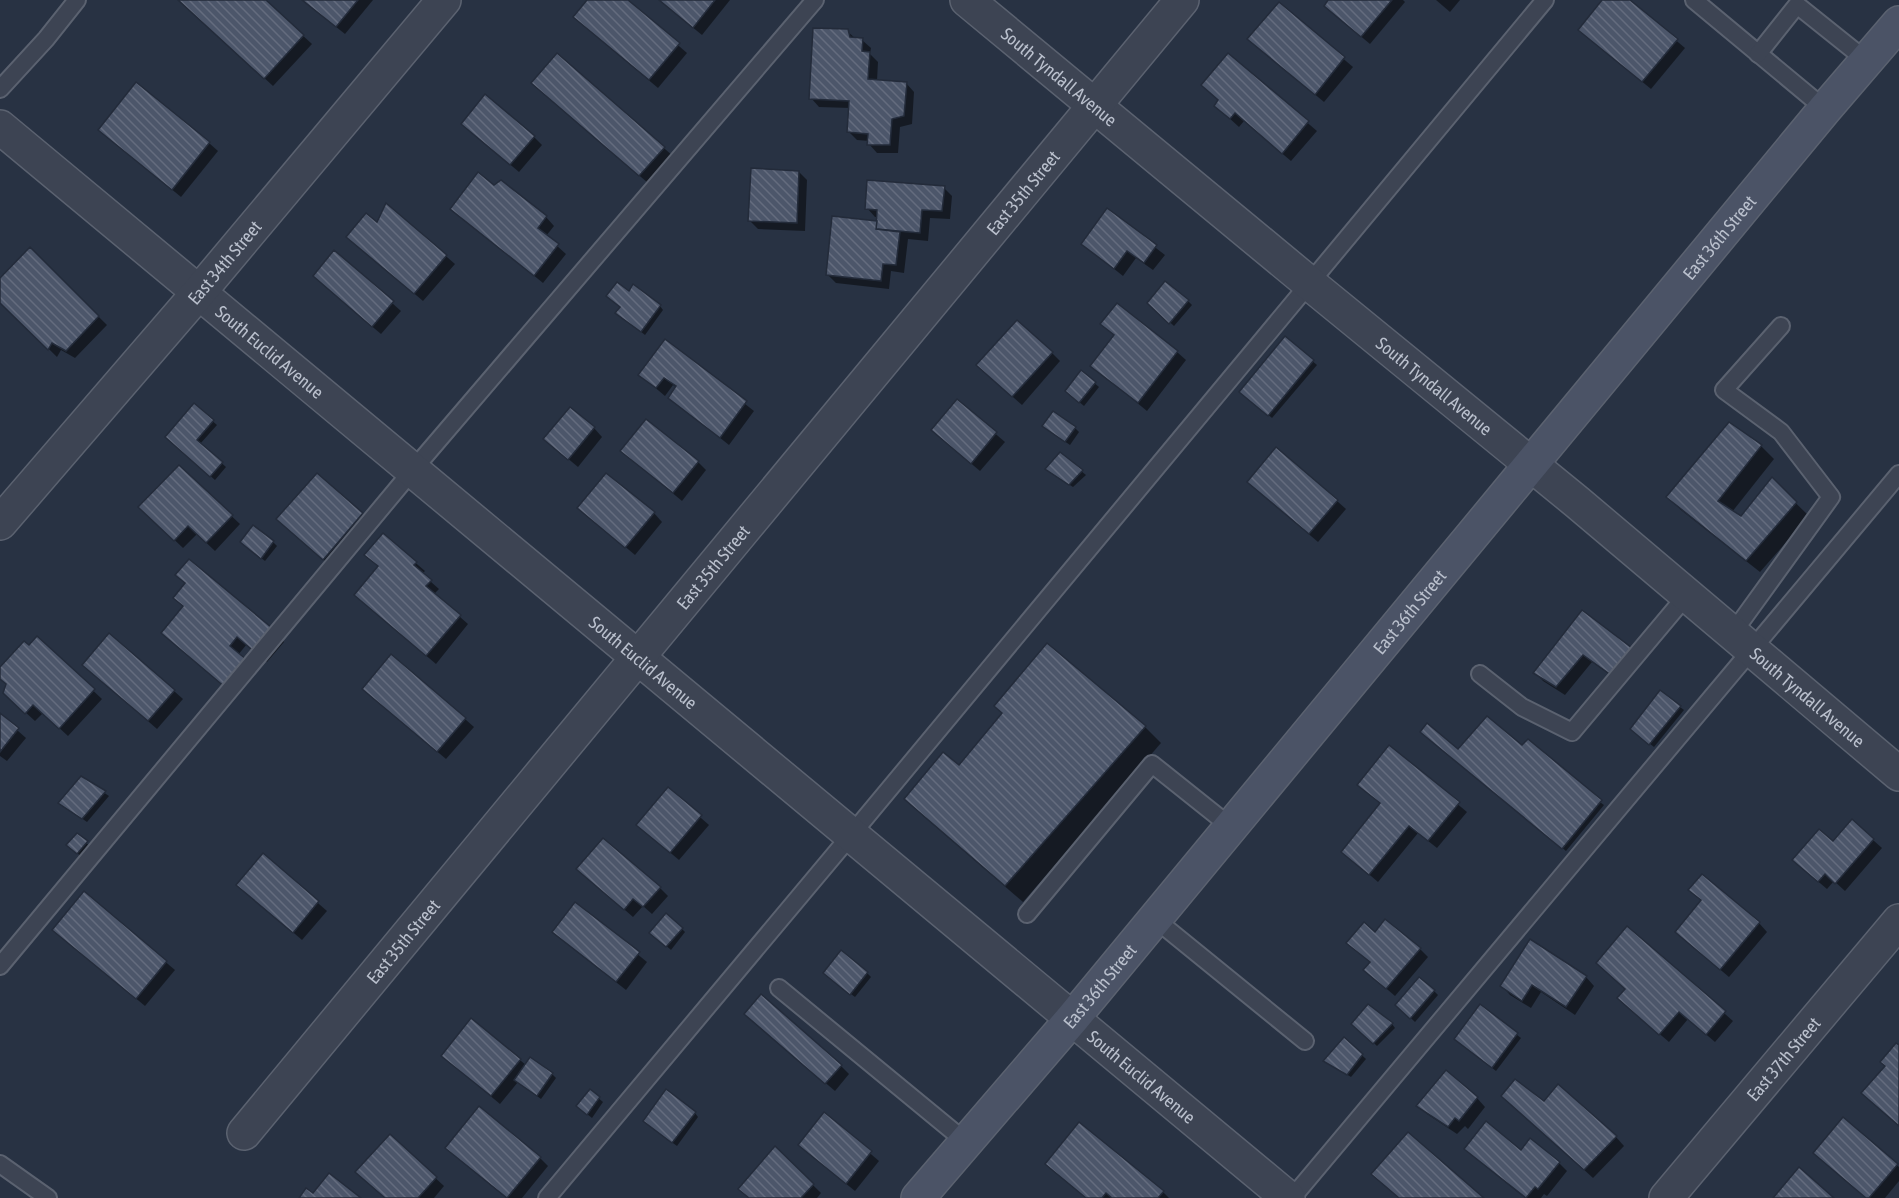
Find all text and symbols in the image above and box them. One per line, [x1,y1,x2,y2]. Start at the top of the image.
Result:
street label: South Tyndall Avenue [998,23,1121,130]
street label: East 35th Street [982,146,1064,239]
street label: East 36th Street [1678,191,1760,283]
street label: East 34th Street [183,216,265,308]
street label: South Euclid Avenue [212,301,328,402]
street label: South Tyndall Avenue [1372,332,1497,439]
street label: East 35th Street [672,521,754,613]
street label: East 36th Street [1368,565,1450,658]
street label: South Euclid Avenue [585,611,702,713]
street label: South Tyndall Avenue [1746,643,1869,751]
street label: East 35th Street [362,895,444,988]
street label: East 36th Street [1058,940,1140,1032]
street label: East 37th Street [1742,1013,1824,1105]
street label: South Euclid Avenue [1084,1026,1200,1127]

